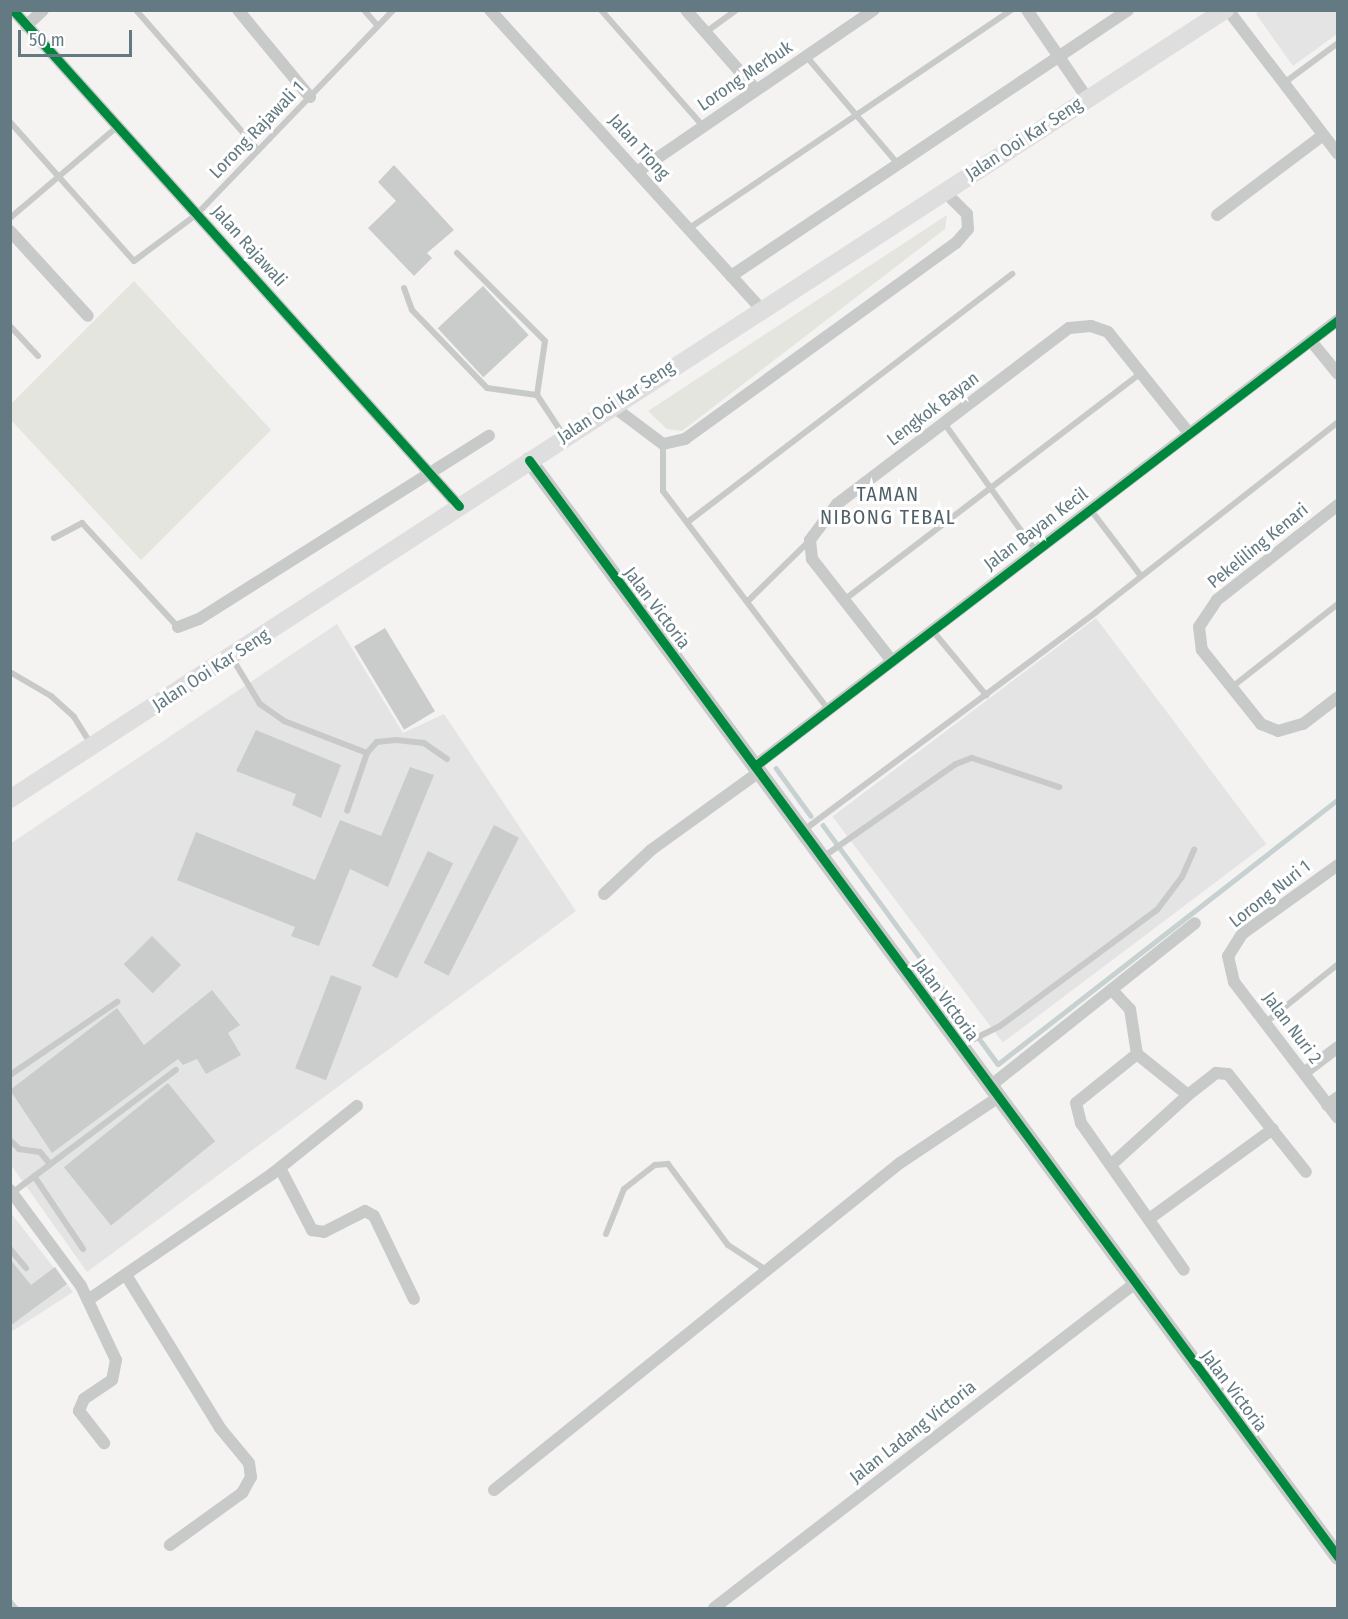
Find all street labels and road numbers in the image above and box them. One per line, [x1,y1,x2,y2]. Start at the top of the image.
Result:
street label: Lorong Merbuk [693,36,797,116]
street label: Lorong Rajawali 1 [205,77,309,183]
street label: Jalan Ooi Kar Seng [962,93,1086,185]
street label: Jalan Tiong [604,110,674,184]
street label: Jalan Rajawali [207,201,291,291]
street label: Jalan Ooi Kar Seng [554,356,678,448]
street label: Lengkok Bayan [883,368,983,450]
street label: Jalan Bayan Kecil [980,483,1092,575]
street label: Pekeliling Kenari [1203,499,1313,593]
street label: Jalan Victoria [619,563,695,653]
street label: Jalan Ooi Kar Seng [149,624,273,716]
street label: Lorong Nuri 1 [1225,856,1315,932]
street label: Jalan Victoria [909,954,983,1046]
street label: Jalan Nuri 2 [1258,988,1326,1068]
street label: Jalan Victoria [1196,1346,1272,1436]
street label: Jalan Ladang Victoria [846,1376,980,1488]

